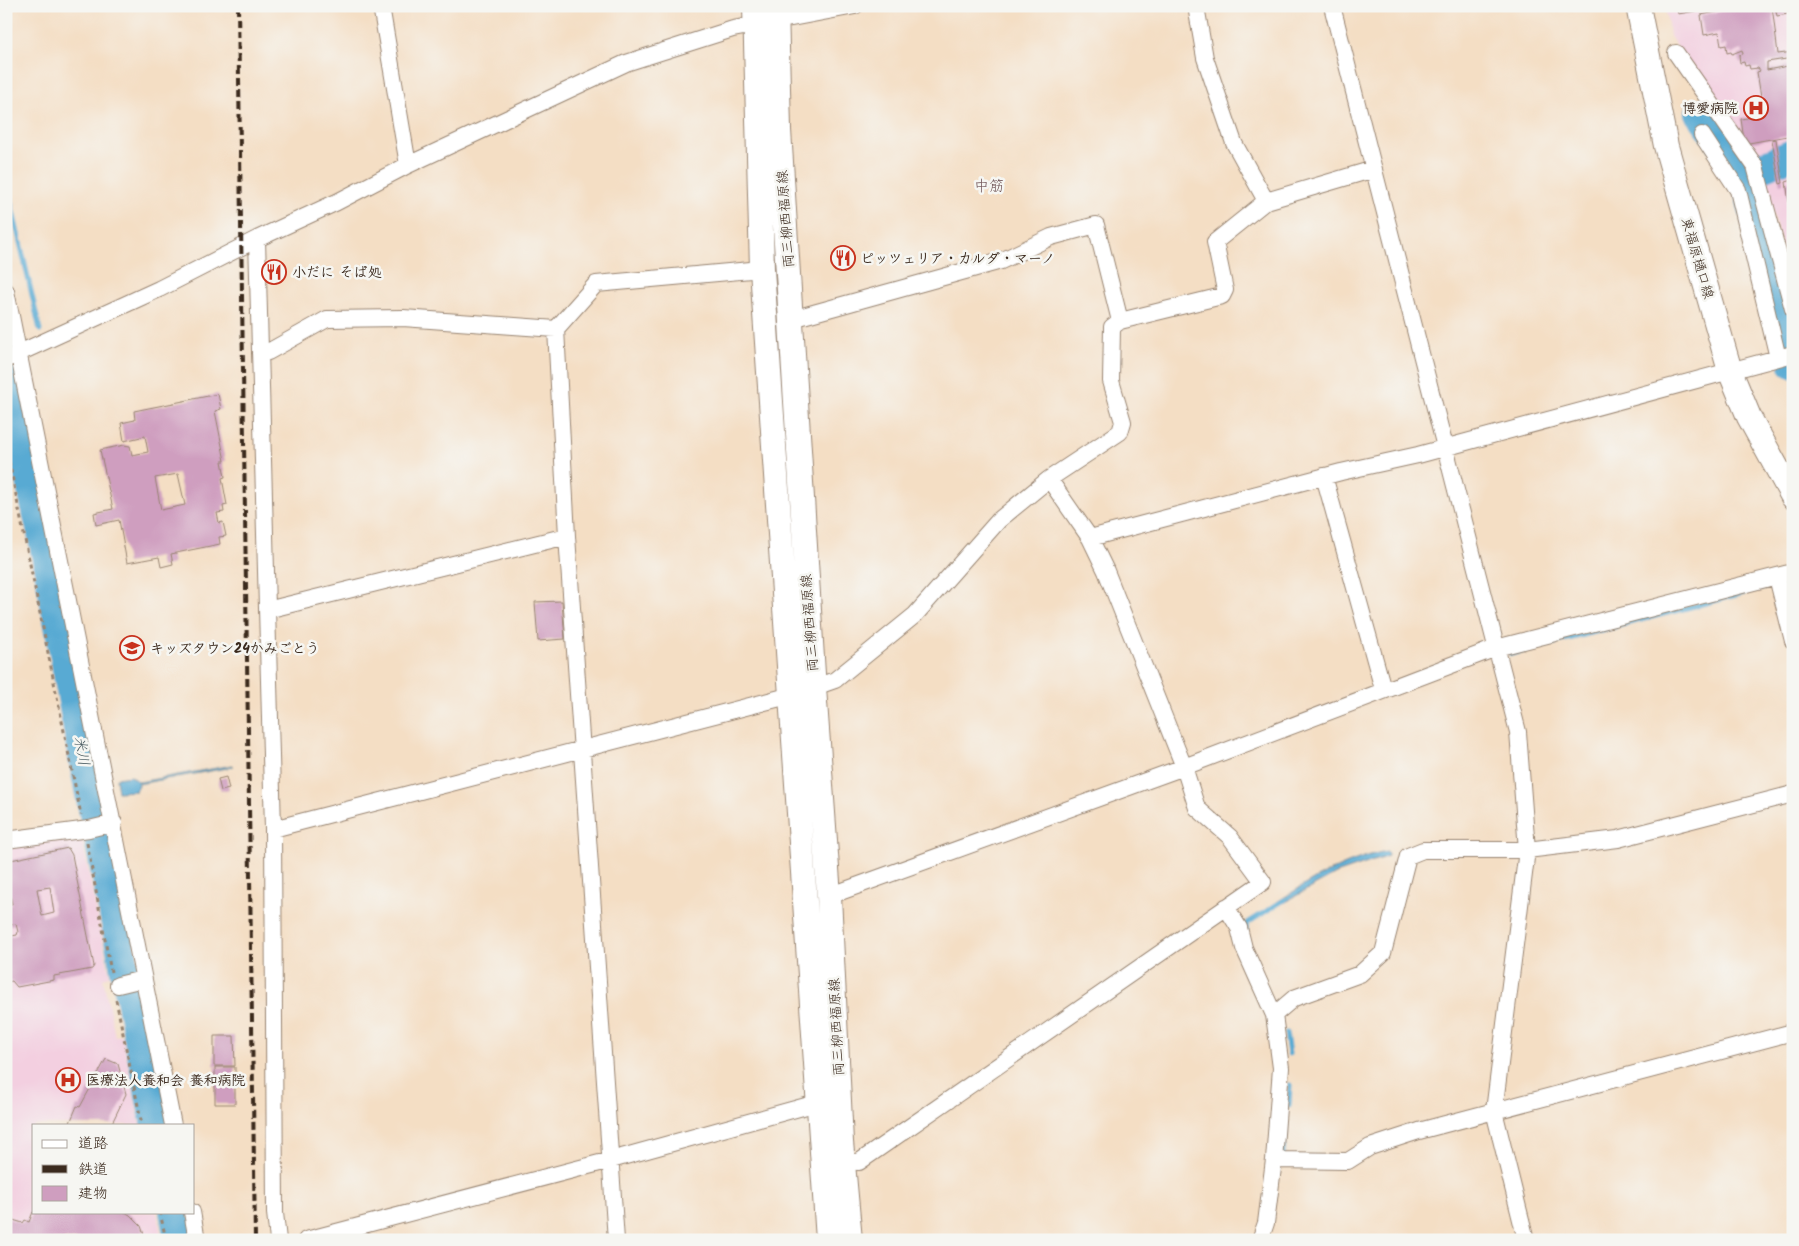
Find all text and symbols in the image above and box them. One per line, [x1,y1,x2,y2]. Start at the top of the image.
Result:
hospital icon: 博愛病院 [1743,95,1769,121]
place label: 博愛病院 [1682,98,1738,120]
street label: 両三柳西福原線 [772,169,800,269]
district label: 中筋 [974,175,1004,199]
street label: 東福原樋口線 [1675,215,1719,302]
restaurant icon: ピッツェリア・カルダ・マーノ [830,245,856,271]
place label: ピッツェリア・カルダ・マーノ [860,248,1055,270]
restaurant icon: 小だに そば処 [261,259,287,285]
place label: 小だに そば処 [292,262,381,284]
street label: 両三柳西福原線 [796,573,824,673]
school or university icon: キッズタウン24かみごとう [119,635,145,661]
place label: キッズタウン24かみごとう [150,638,320,660]
water label: 米川 [67,734,95,768]
street label: 両三柳西福原線 [823,977,851,1076]
hospital icon: 医療法人養和会 養和病院 [55,1067,81,1093]
place label: 医療法人養和会 養和病院 [86,1070,245,1092]
legend [32,1124,195,1214]
text: 道路 [78,1132,108,1156]
text: 鉄道 [78,1158,108,1182]
text: 建物 [78,1182,108,1206]

